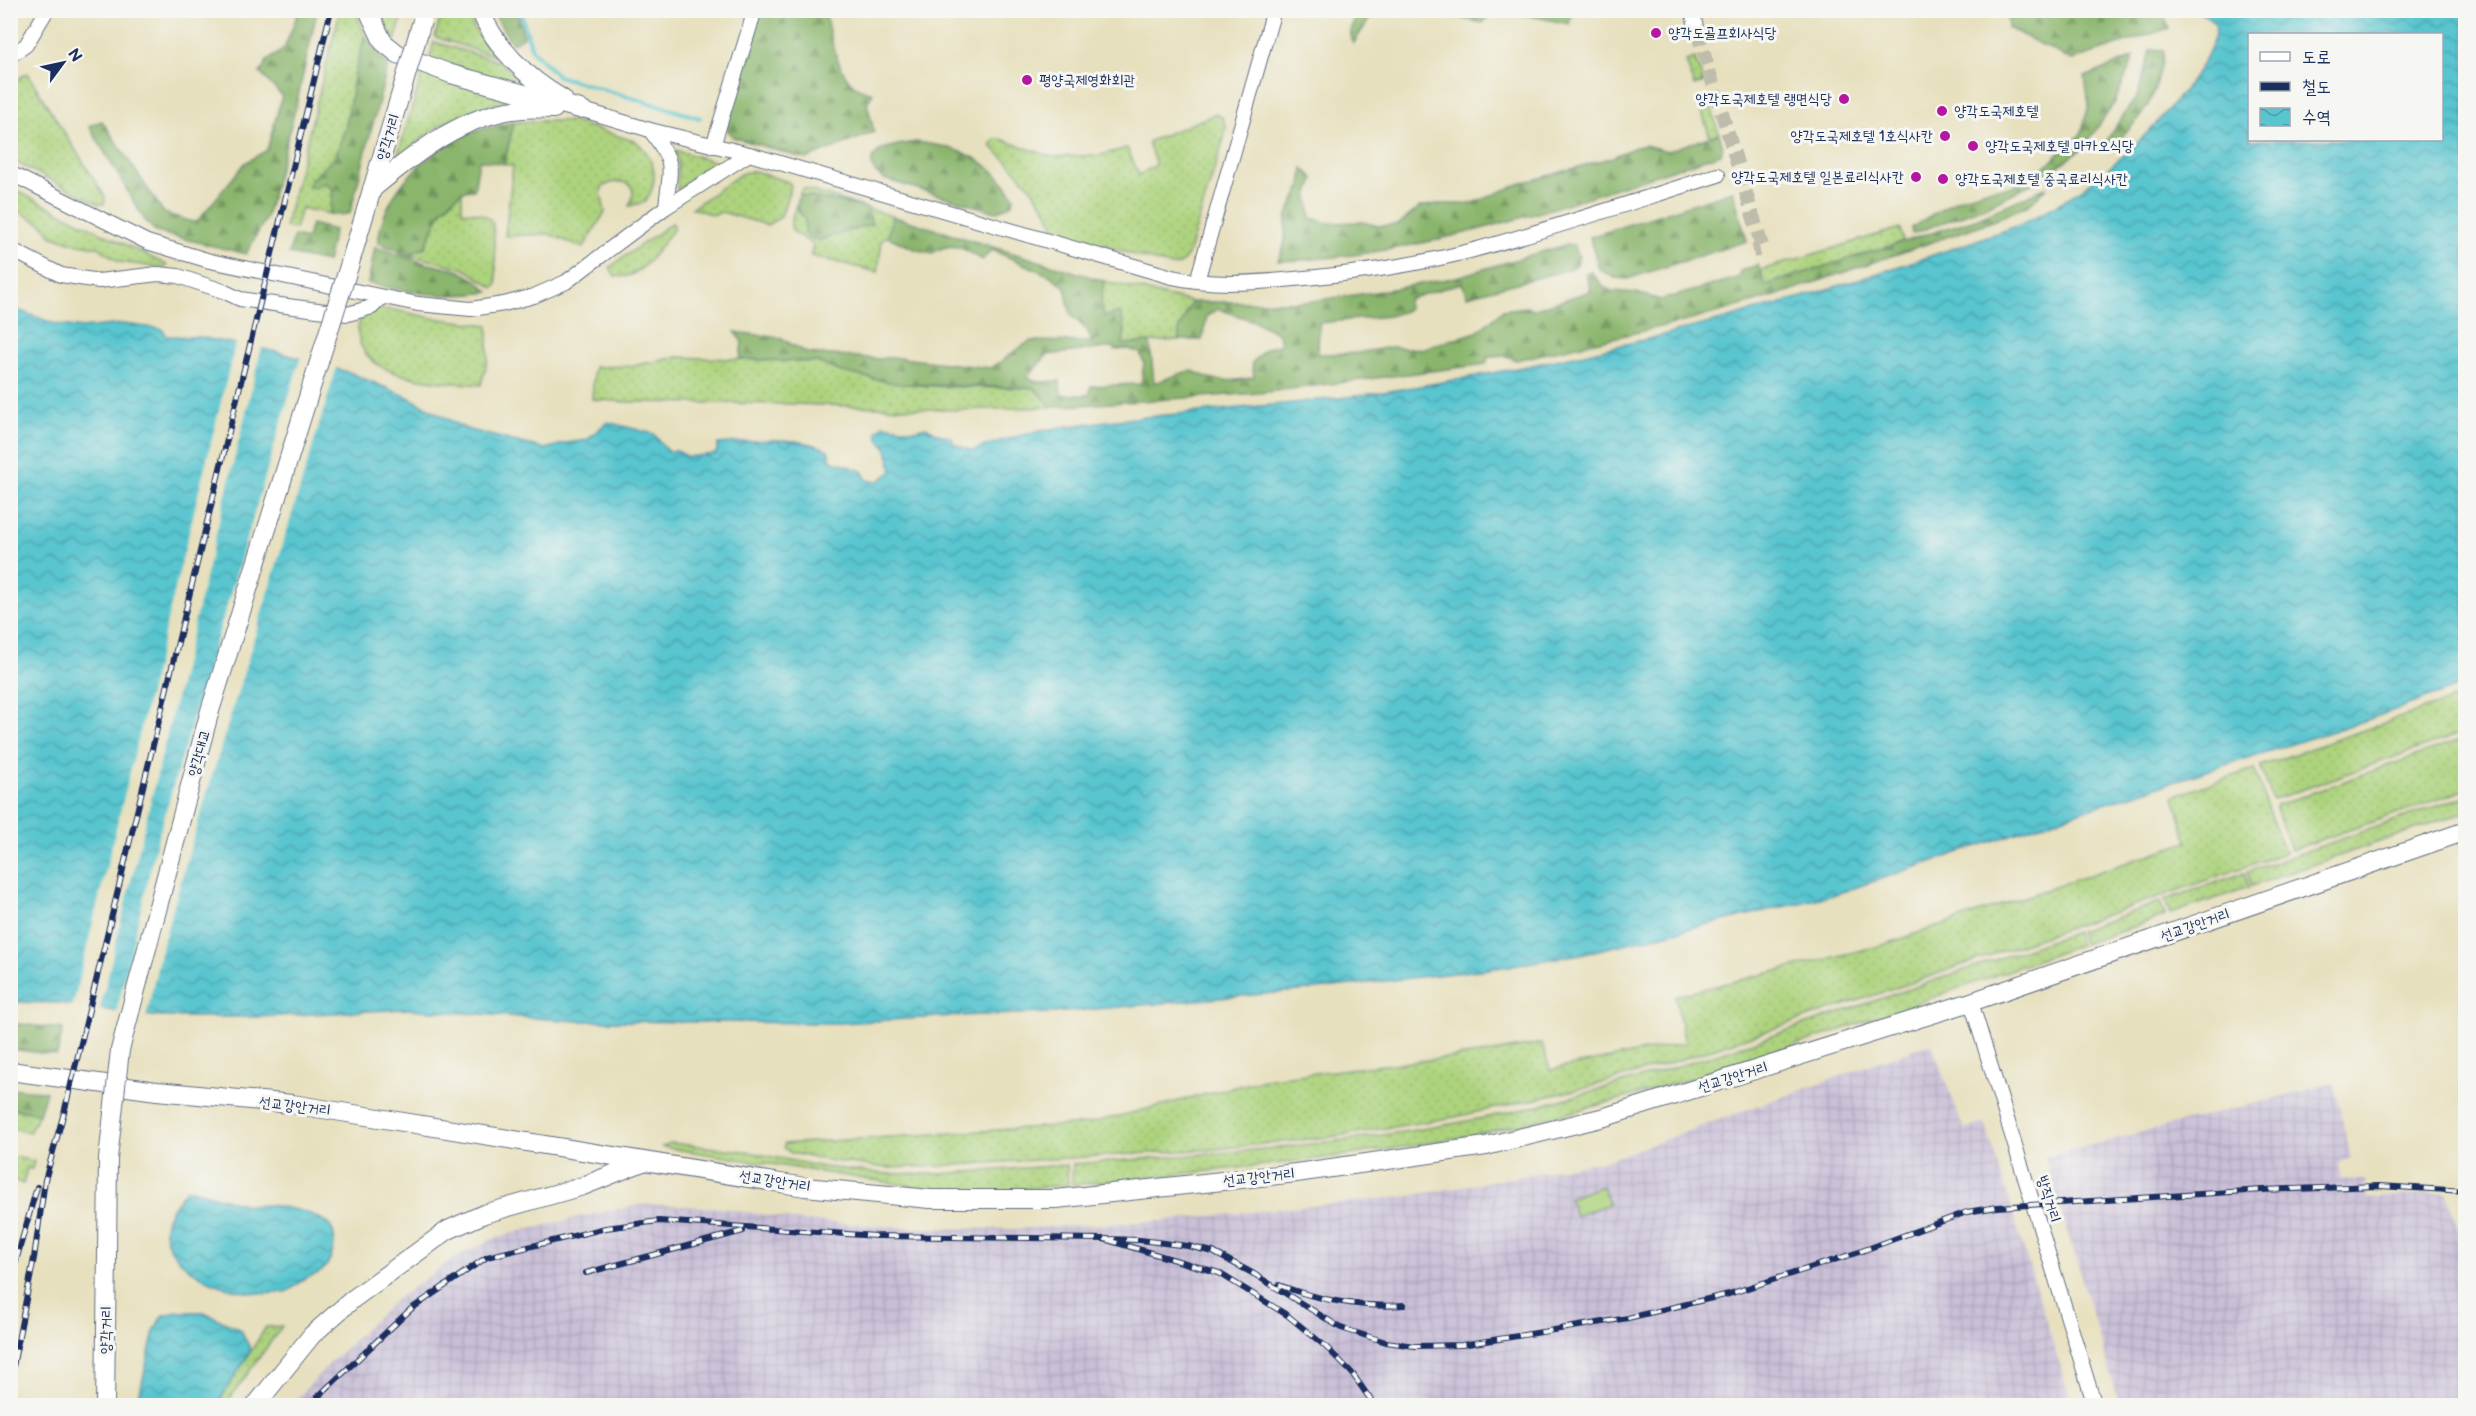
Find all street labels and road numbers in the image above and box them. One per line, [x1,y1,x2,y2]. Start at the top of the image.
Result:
street label: 양각거리 [372,111,405,163]
street label: 양각대교 [184,727,215,779]
street label: 선교강안거리 [2158,905,2232,946]
street label: 선교강안거리 [1696,1058,1771,1097]
street label: 선교강안거리 [258,1093,332,1120]
street label: 선교강안거리 [1222,1164,1296,1191]
street label: 선교강안거리 [738,1166,812,1197]
street label: 방직거리 [2032,1173,2065,1225]
street label: 양각거리 [97,1306,116,1354]

